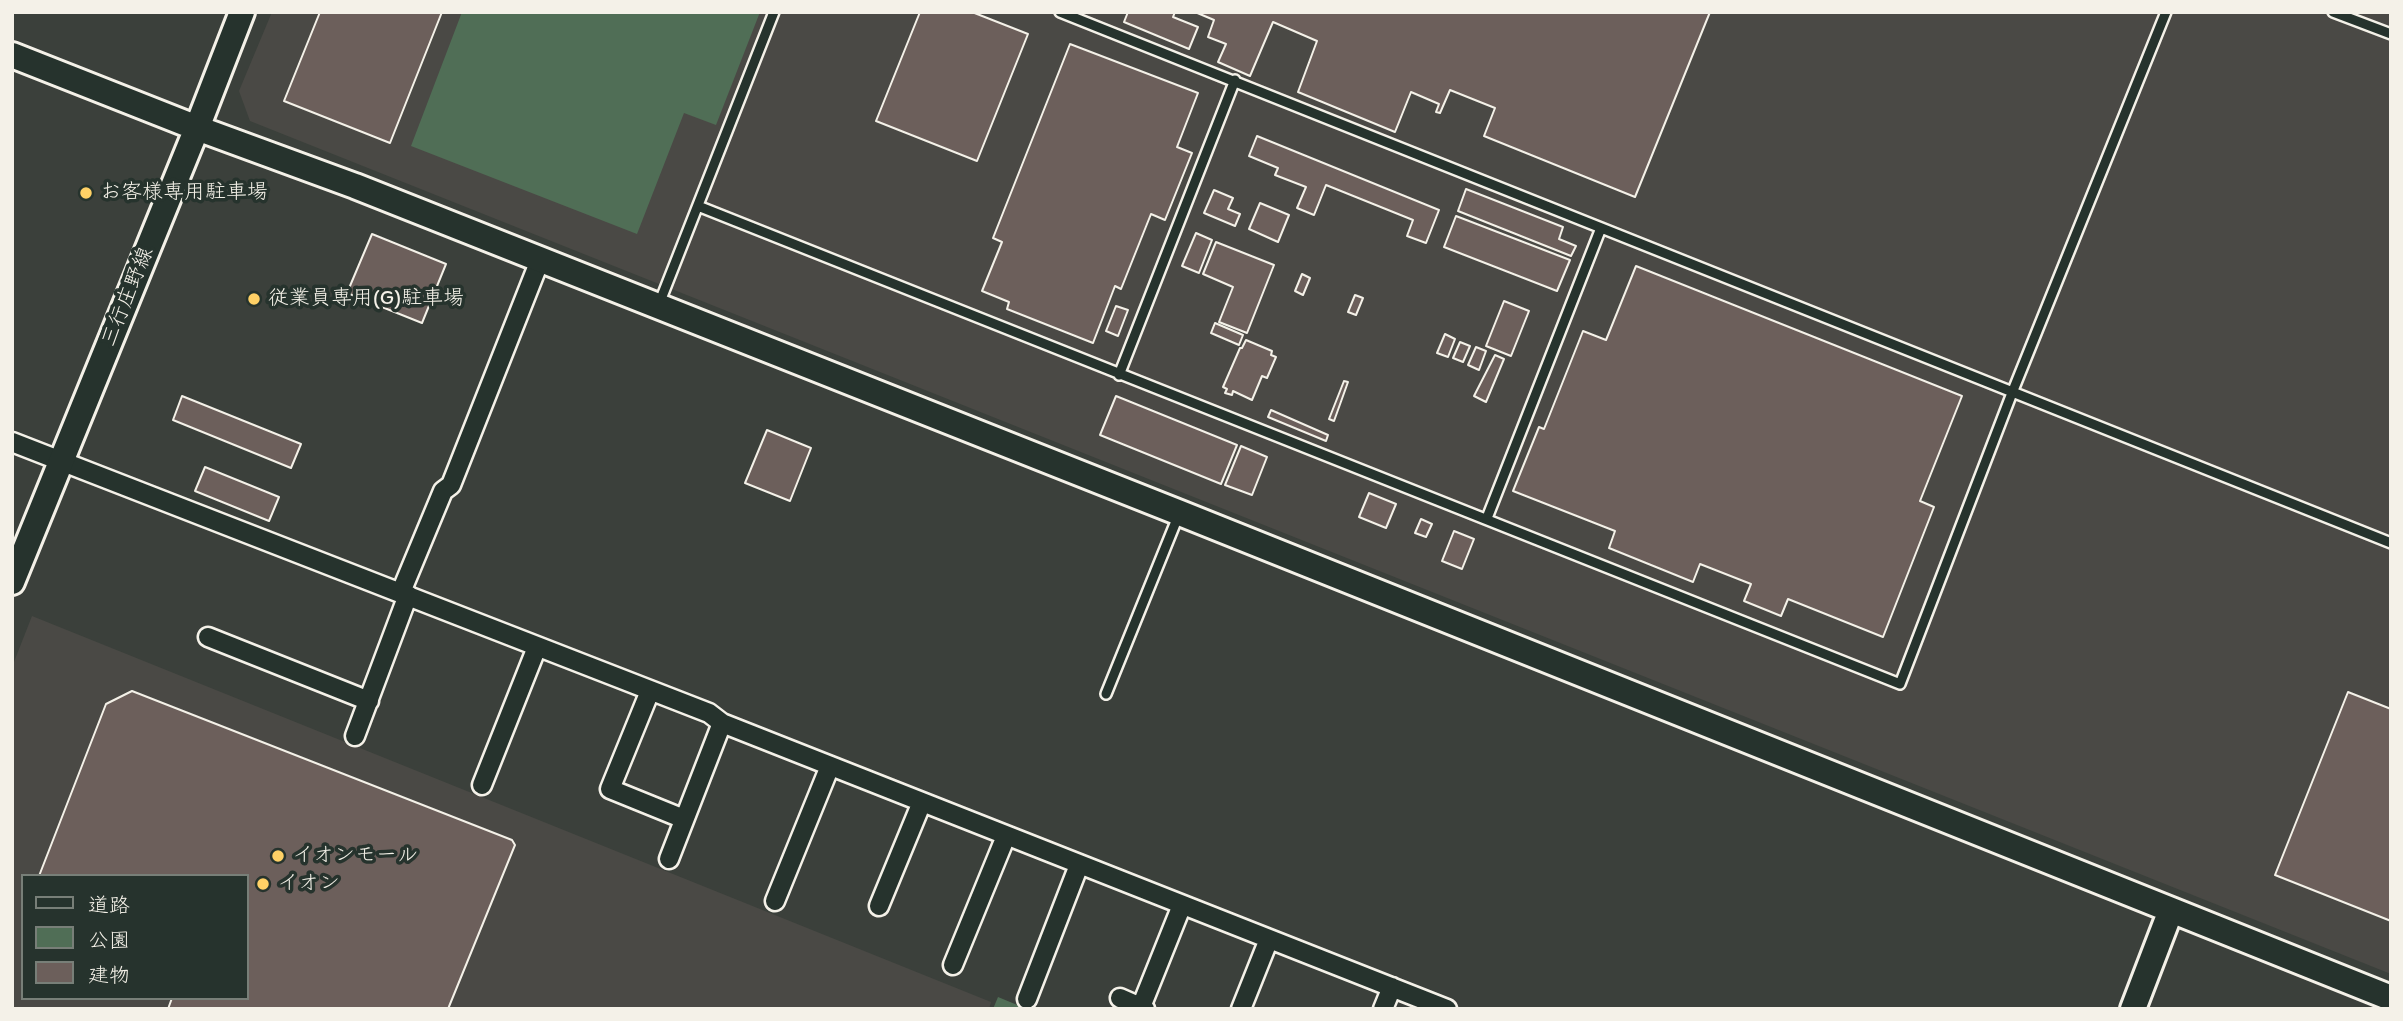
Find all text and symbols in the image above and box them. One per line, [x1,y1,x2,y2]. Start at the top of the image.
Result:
place label: お客様専用駐車場 [100,180,268,206]
marker: お客様専用駐車場 [78,185,94,201]
street label: 三行庄野線 [97,244,159,350]
place label: 従業員専用(G)駐車場 [268,286,464,312]
marker: 従業員専用(G)駐車場 [246,291,262,307]
place label: イオンモール [292,843,418,869]
marker: イオンモール [270,848,286,864]
place label: イオン [277,871,340,897]
legend [21,874,248,1000]
marker: イオン [255,876,271,892]
text: 道路 [88,892,130,917]
text: 公園 [88,927,130,952]
text: 建物 [88,962,130,987]

